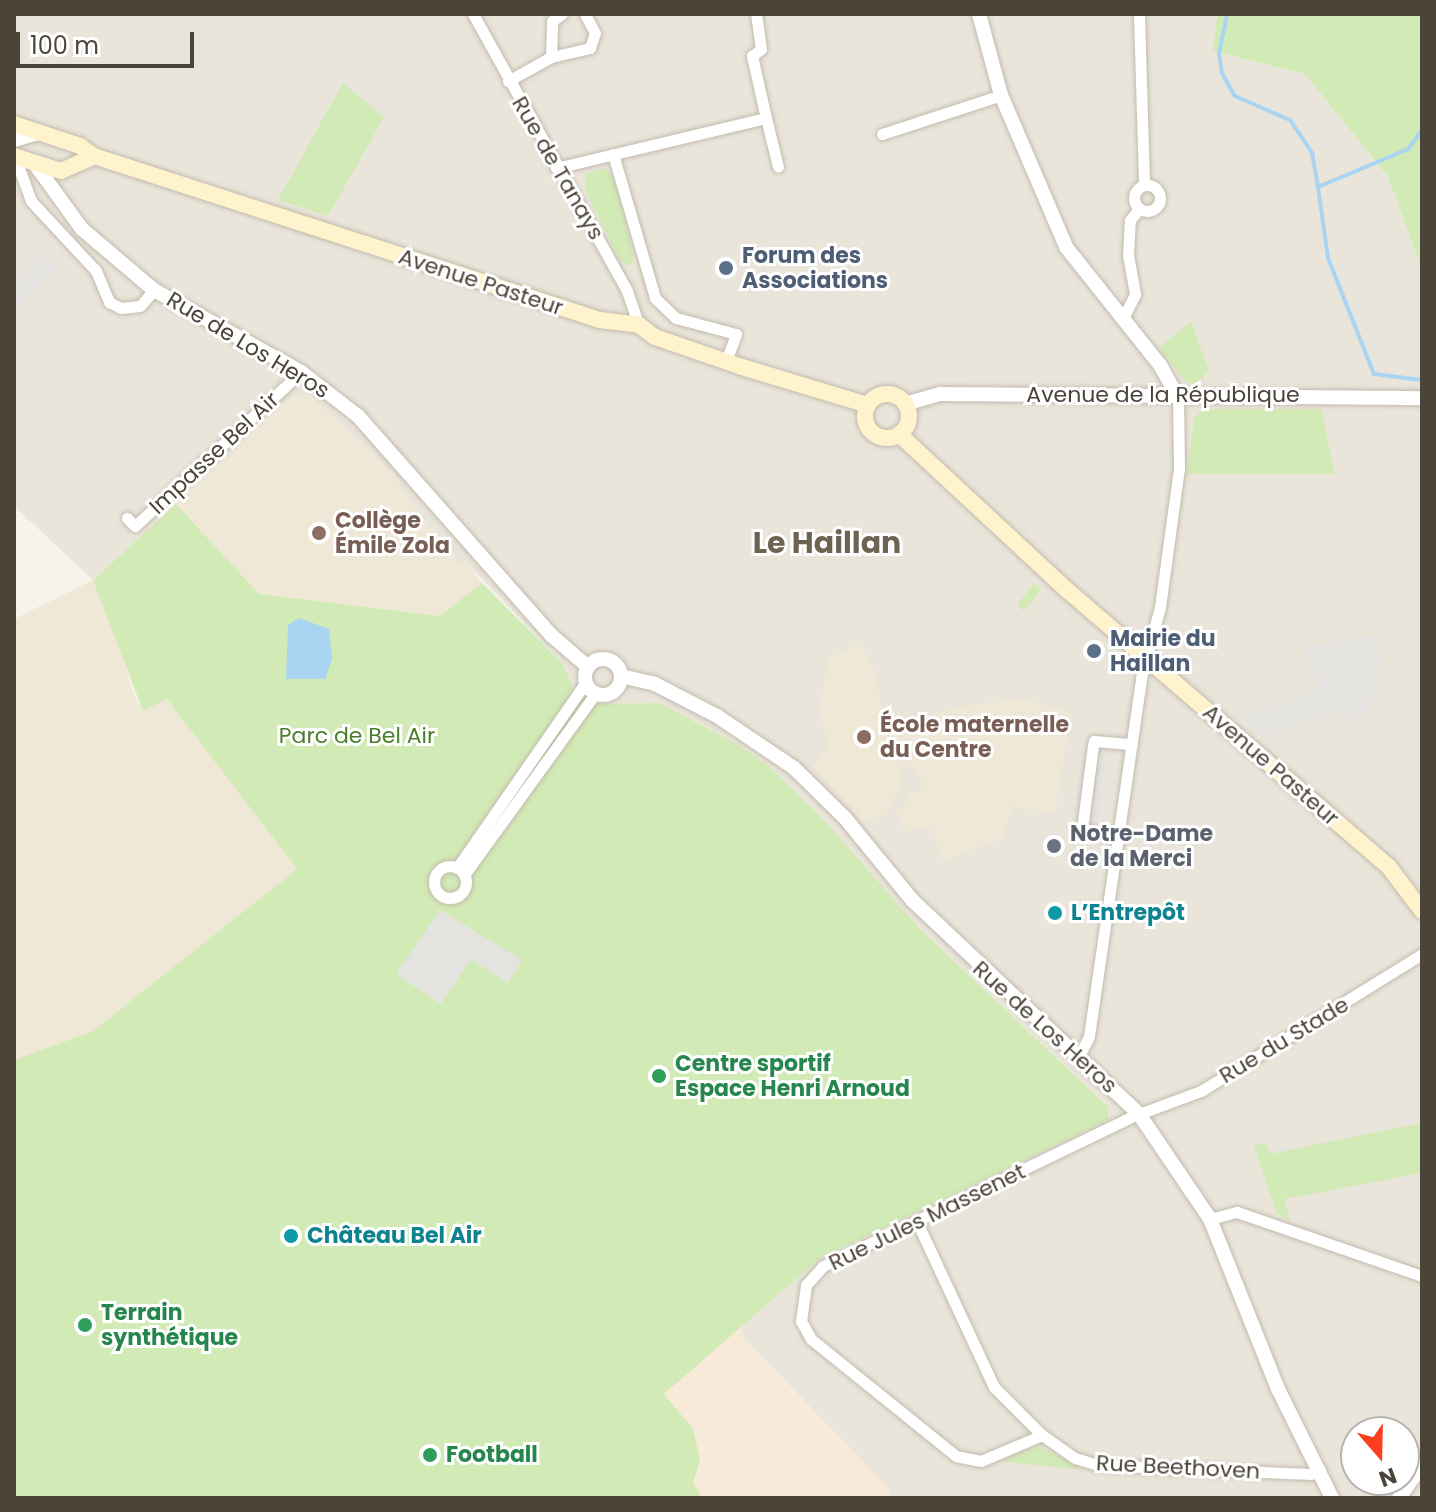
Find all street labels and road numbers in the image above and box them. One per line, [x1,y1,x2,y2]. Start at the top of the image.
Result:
street label: Rue de Tanays [506,92,610,244]
street label: Avenue Pasteur [395,243,567,321]
street label: Rue de Los Heros [162,286,334,404]
street label: Avenue de la République [1026,382,1300,408]
street label: Impasse Bel Air [144,386,284,520]
street label: Avenue Pasteur [1198,699,1344,831]
street label: Rue de Los Heros [967,955,1123,1099]
street label: Rue du Stade [1215,991,1353,1089]
street label: Rue Jules Massenet [824,1158,1030,1276]
street label: Rue Beethoven [1095,1450,1261,1484]

